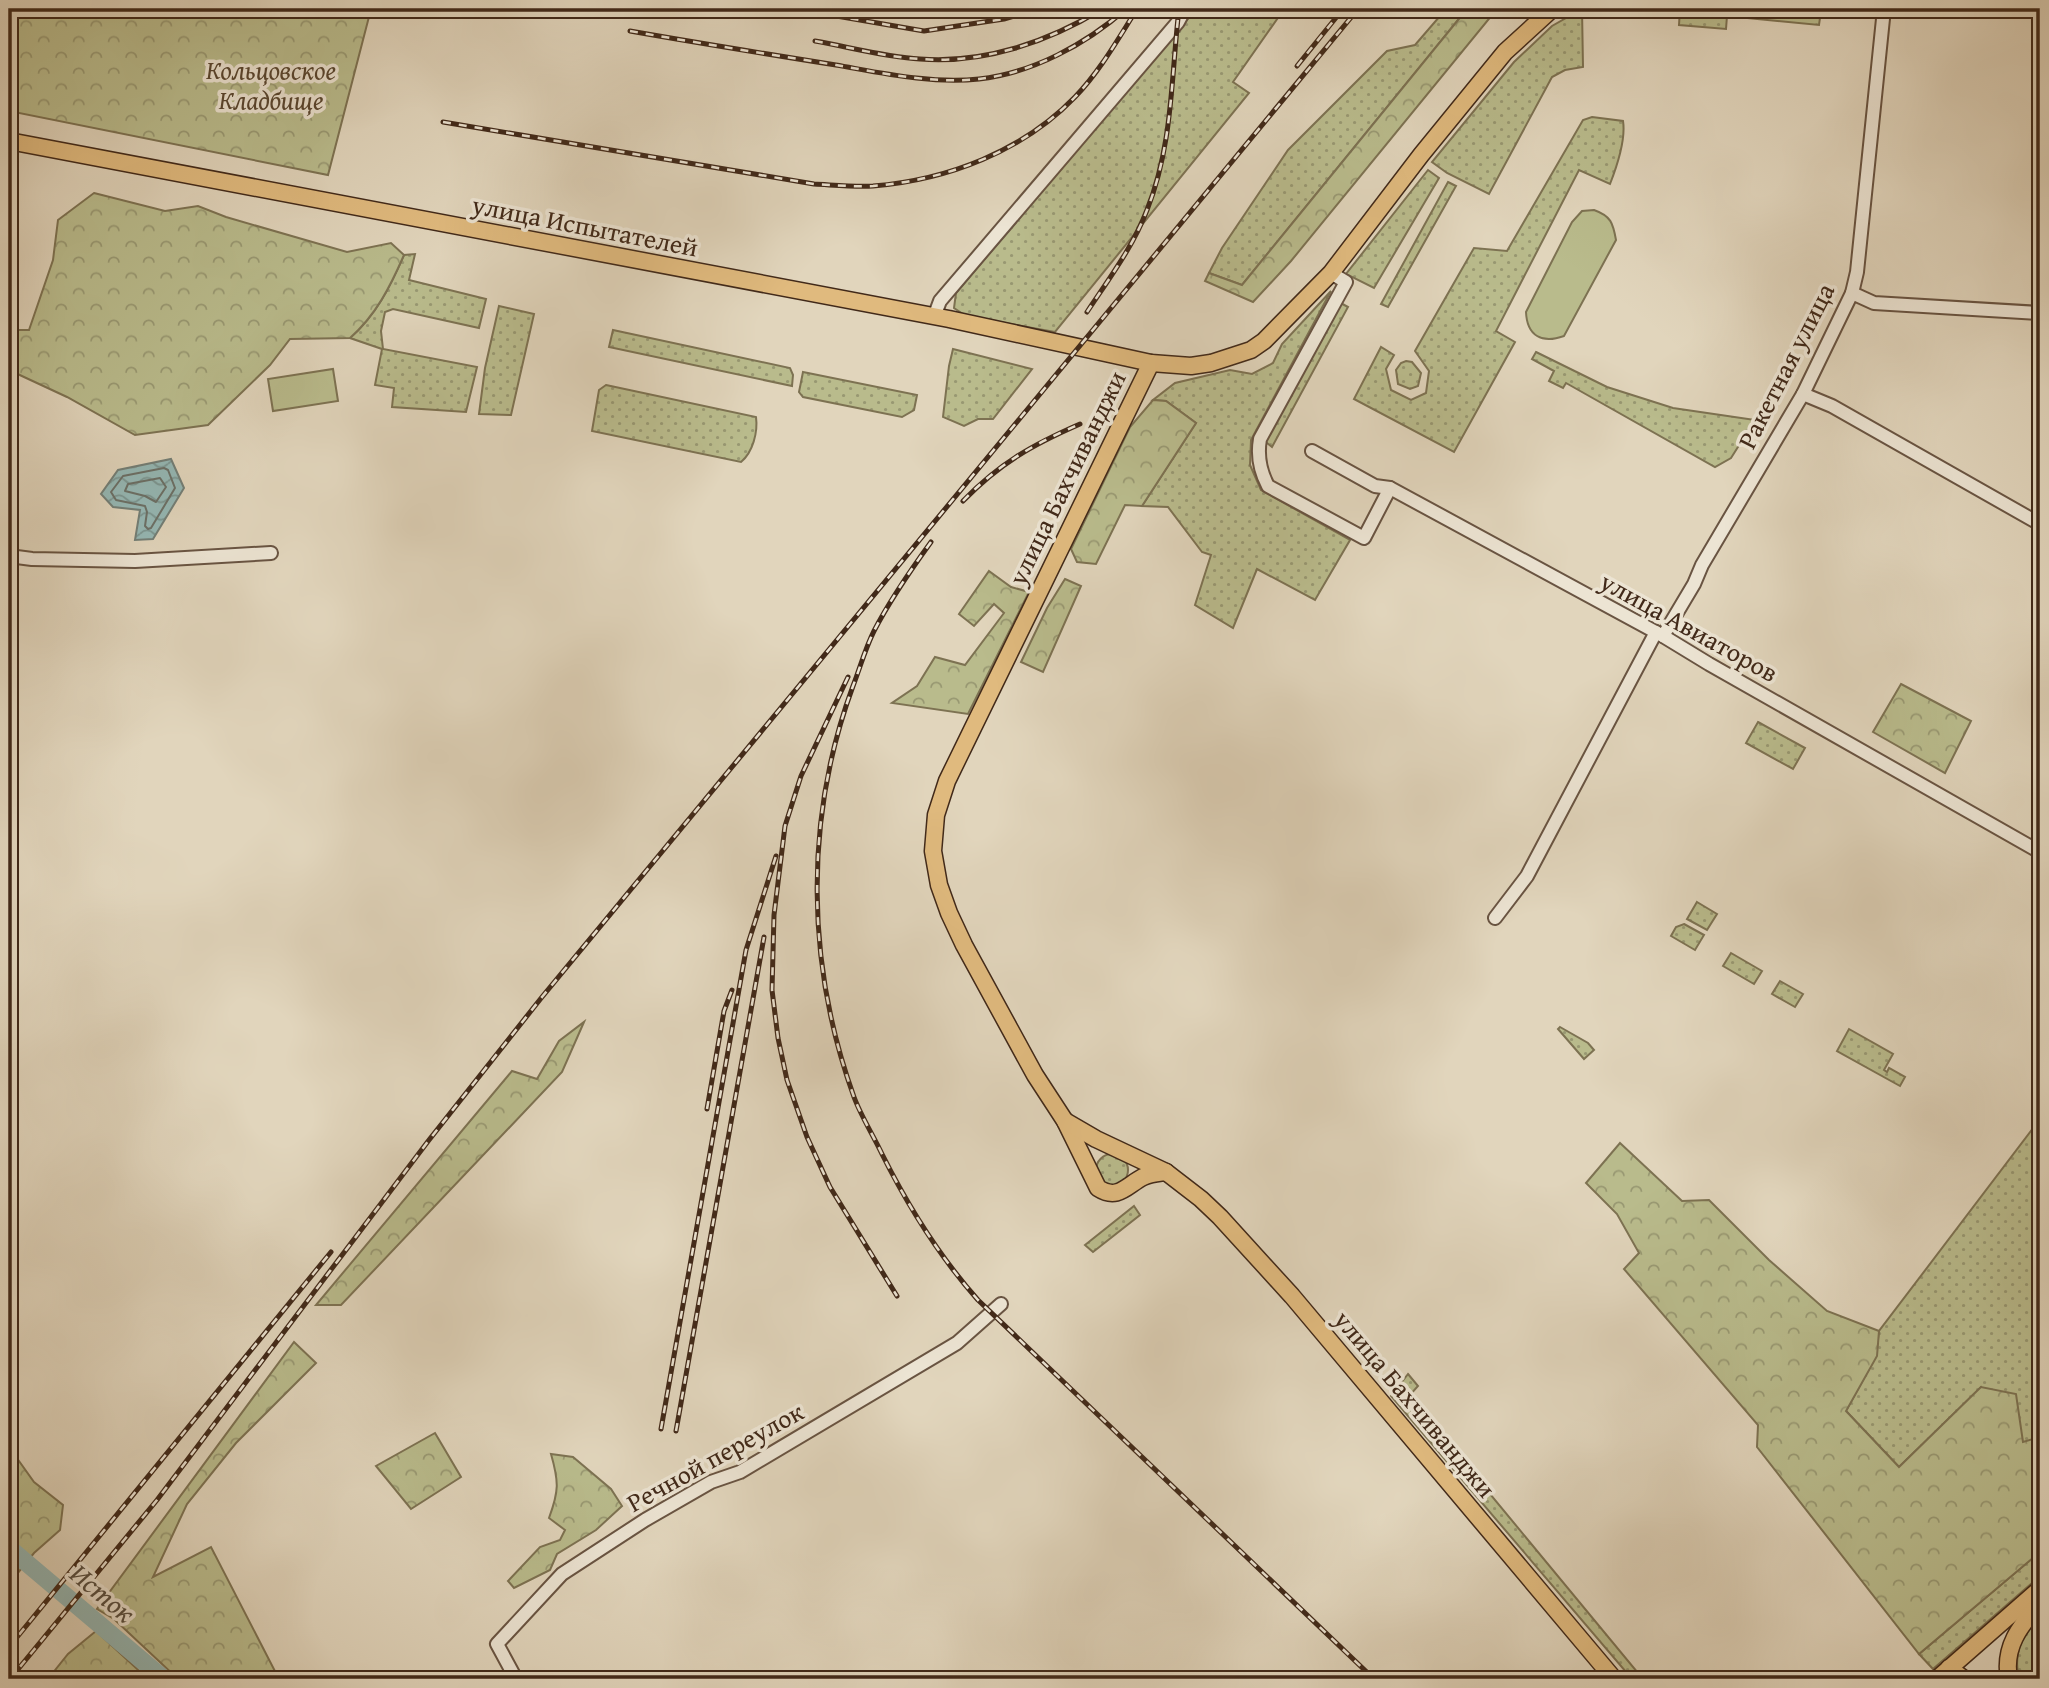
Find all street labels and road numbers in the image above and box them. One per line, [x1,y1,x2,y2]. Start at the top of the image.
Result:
street label: улица Испытателей [468,184,701,267]
street label: Ракетная улица [1727,276,1844,455]
street label: улица Бахчиванджи [997,364,1135,593]
street label: улица Авиаторов [1592,561,1785,692]
street label: улица Бахчиванджи [1324,1301,1506,1506]
street label: Речной переулок [619,1392,811,1521]

